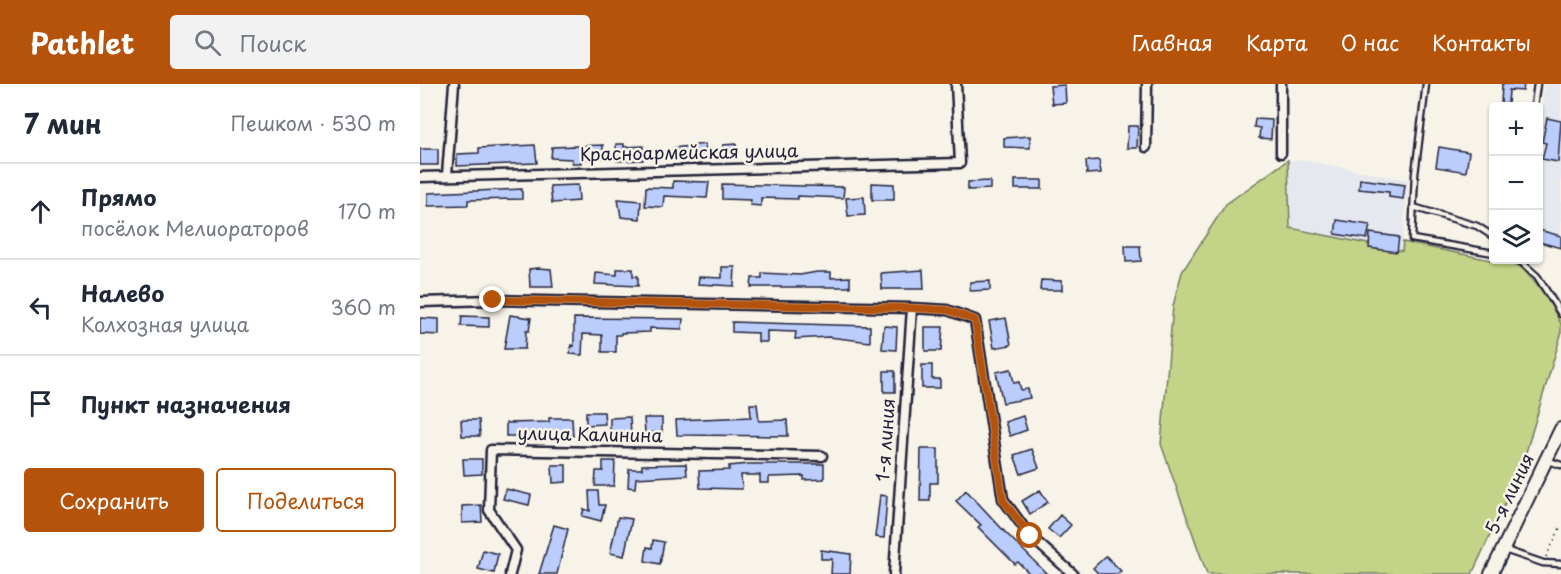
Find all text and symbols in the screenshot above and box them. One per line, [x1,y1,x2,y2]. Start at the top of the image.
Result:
search box [170,15,590,69]
text: Pathlet [30,21,134,64]
icon: search [191,26,224,59]
text: Поиск [239,26,306,59]
text: Главная [1132,26,1213,58]
text: Карта [1246,26,1308,58]
text: О нас [1341,26,1399,58]
text: Контакты [1432,26,1531,58]
map controls [1489,102,1543,264]
button: + [1489,102,1543,156]
text: 7 мин [24,104,102,143]
text: Пешком · 530 m [231,108,396,138]
street label: Красноармейская улица [580,136,799,167]
button: − [1489,156,1543,210]
text: Прямо [81,180,156,213]
icon: ahead [24,195,57,228]
text: 170 m [338,196,396,226]
button: layers [1489,210,1543,264]
text: посёлок Мелиораторов [81,213,309,243]
text: Налево [81,276,164,309]
route end [479,286,505,312]
icon: left [24,291,57,324]
text: 360 m [330,292,396,322]
text: Колхозная улица [81,309,249,339]
icon: arrive [24,387,57,420]
text: Пункт назначения [81,387,291,420]
street label: 1-я линия [868,397,901,482]
street label: улица Калинина [517,419,664,448]
street label: 5-я линия [1477,448,1540,538]
button: Сохранить [24,468,204,532]
button: Поделиться [216,468,396,532]
route start [1016,522,1042,548]

